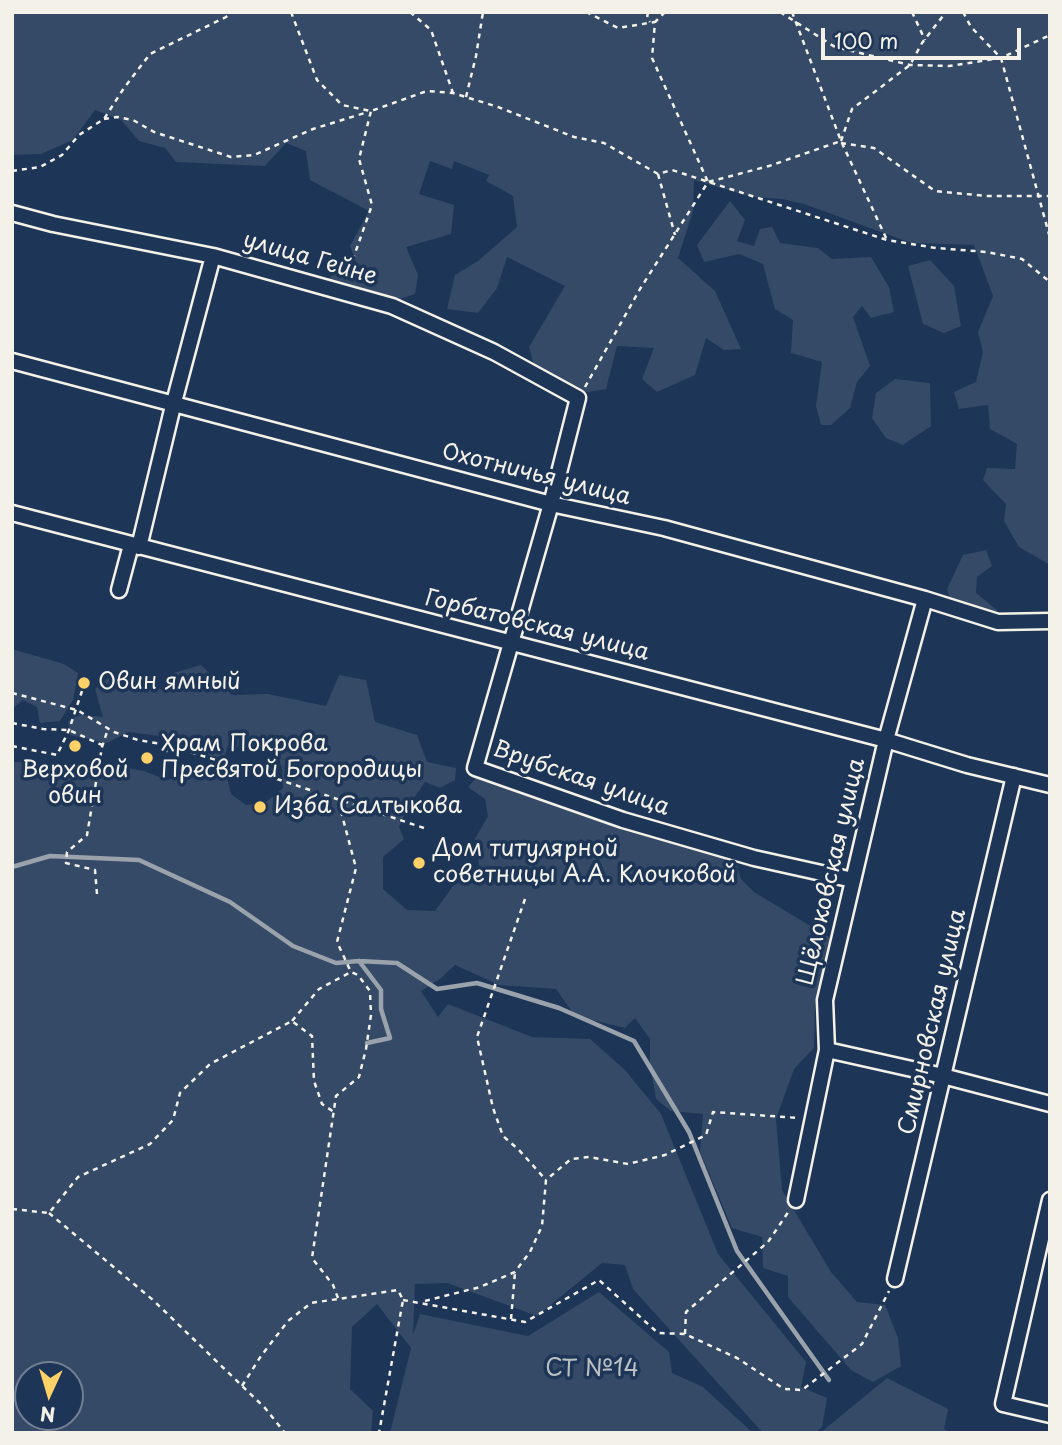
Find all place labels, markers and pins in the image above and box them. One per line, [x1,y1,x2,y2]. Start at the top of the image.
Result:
place label: Овин ямный [98,669,241,697]
marker: Овин ямный [76,675,92,691]
place label: Храм Покрова Пресвятой Богородицы [161,731,422,785]
marker: Верховой овин [67,738,83,754]
marker: Храм Покрова Пресвятой Богородицы [139,750,155,766]
place label: Верховой овин [21,757,129,811]
place label: Изба Салтыкова [274,793,462,821]
marker: Изба Салтыкова [252,799,268,815]
place label: Дом титулярной советницы А.А. Клочковой [433,836,736,890]
marker: Дом титулярной советницы А.А. Клочковой [411,855,427,871]

